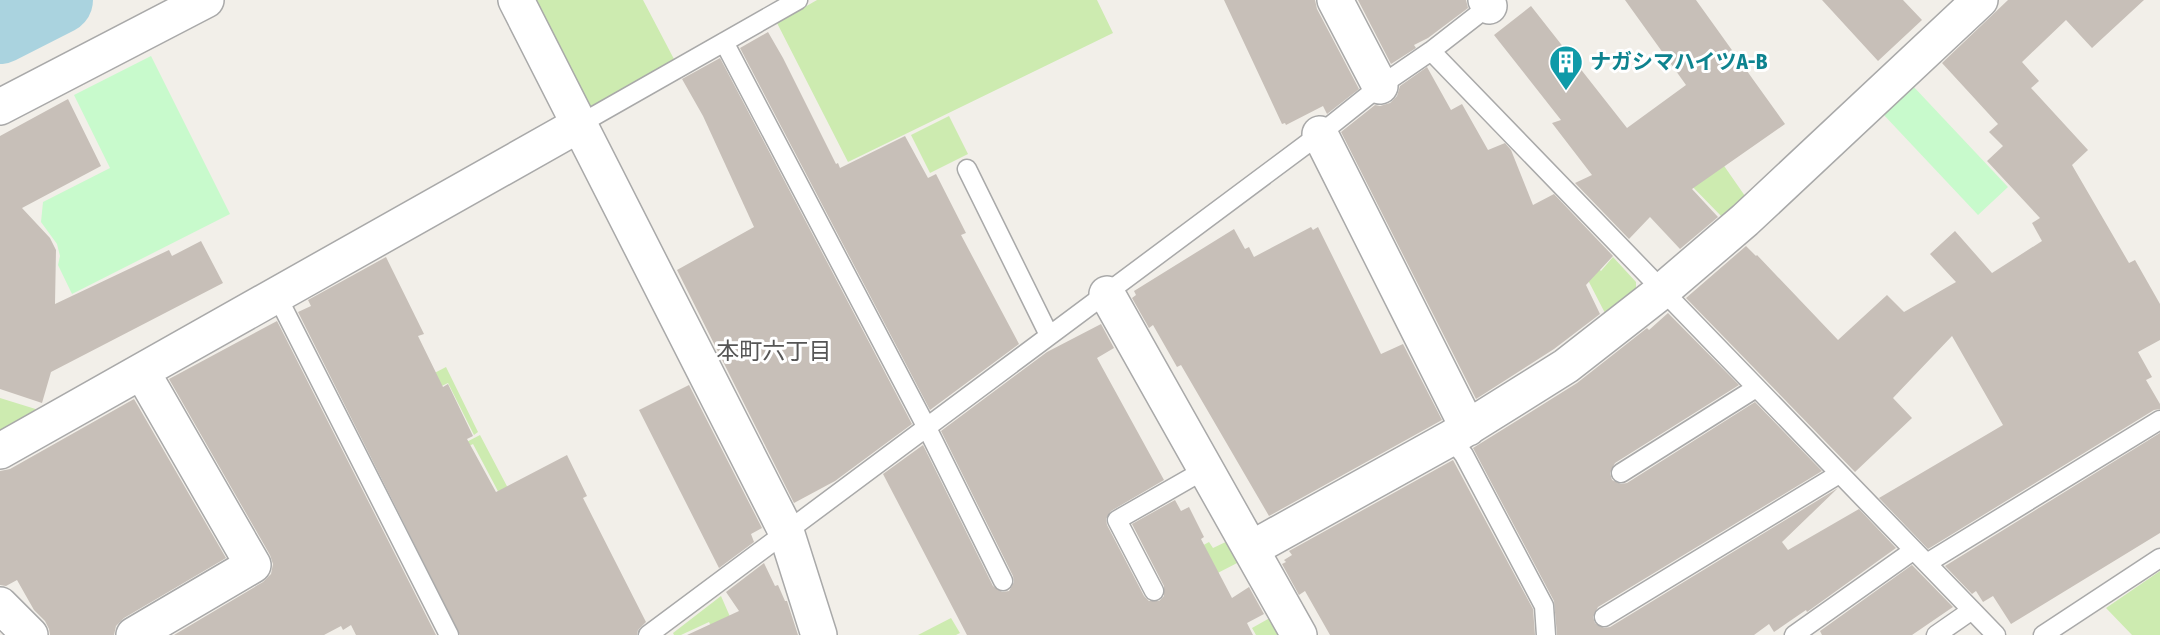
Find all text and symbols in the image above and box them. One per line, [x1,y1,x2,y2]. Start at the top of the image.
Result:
building icon: ナガシマハイツA-B [1547,43,1585,92]
place label: ナガシマハイツA-B [1590,49,1768,75]
district label: 本町六丁目 [717,337,832,365]

